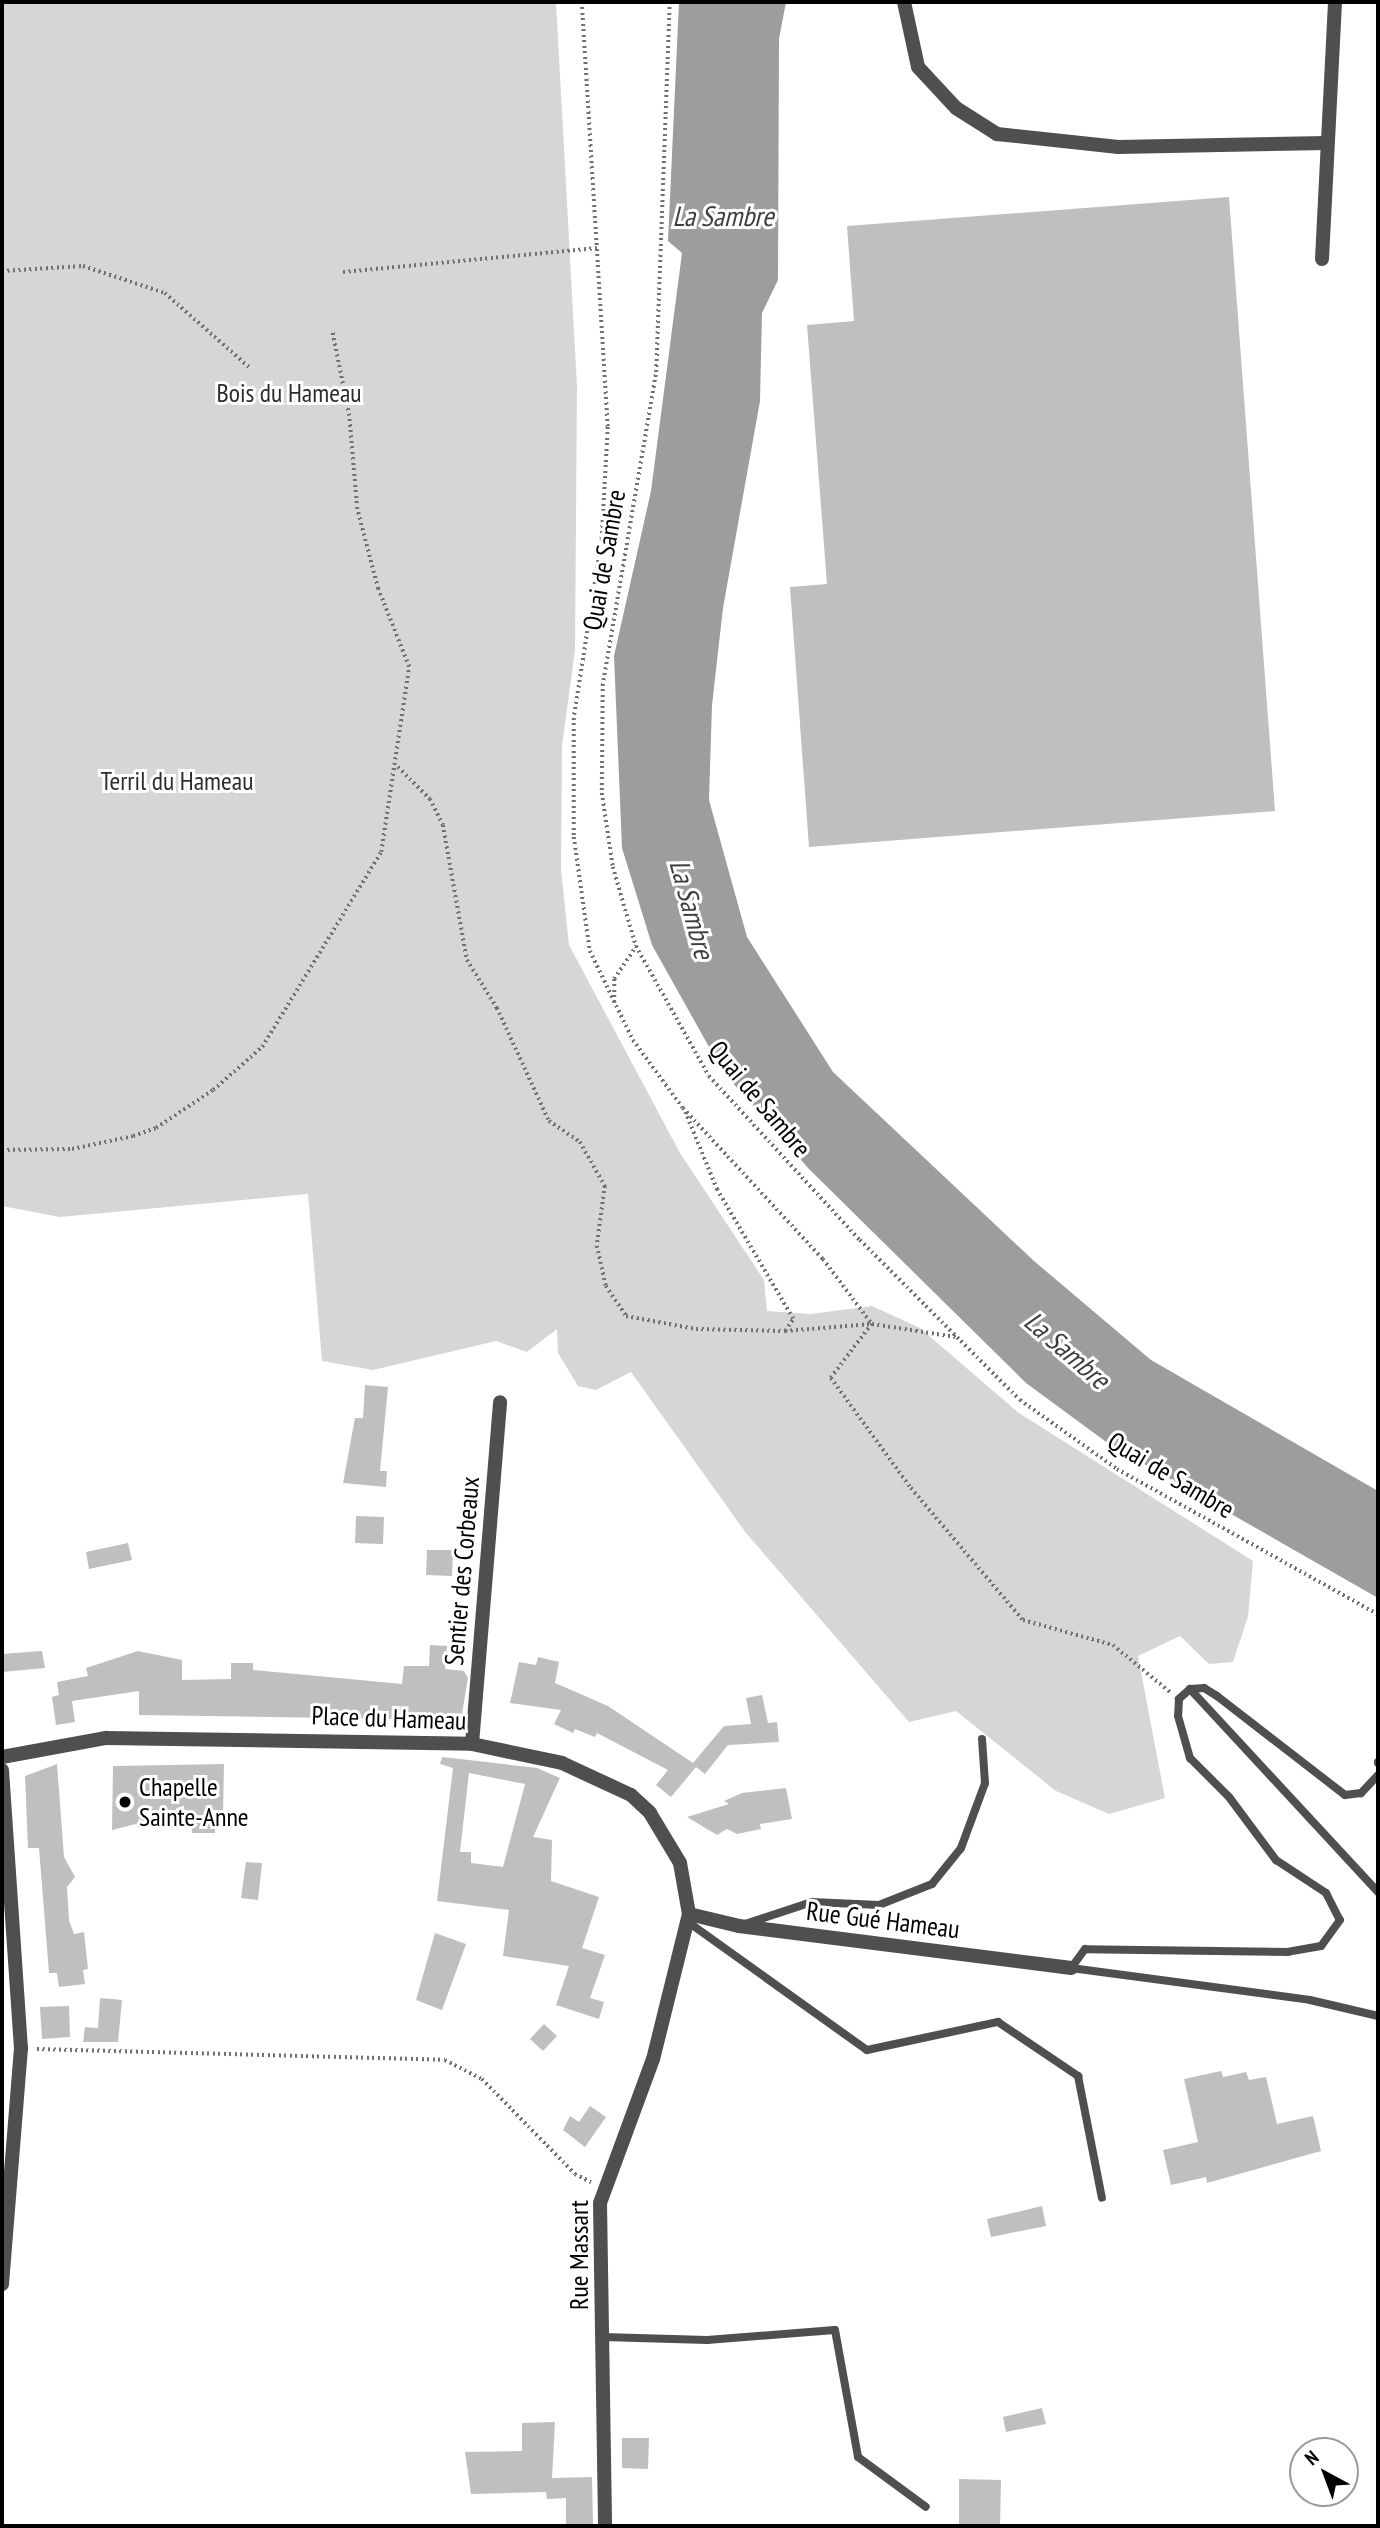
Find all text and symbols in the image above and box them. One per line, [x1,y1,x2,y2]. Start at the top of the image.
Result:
water label: La Sambre [672,199,774,233]
park label: Bois du Hameau [216,377,362,409]
street label: Quai de Sambre [576,487,632,633]
park label: Terril du Hameau [101,765,253,797]
water label: La Sambre [663,856,721,962]
street label: Quai de Sambre [702,1034,818,1164]
water label: La Sambre [1018,1304,1116,1396]
street label: Quai de Sambre [1102,1425,1240,1525]
street label: Sentier des Corbeaux [438,1475,486,1667]
street label: Place du Hameau [311,1700,467,1736]
place label: Chapelle Sainte-Anne [139,1771,249,1832]
marker: Chapelle Sainte-Anne [117,1794,133,1810]
street label: Rue Gué Hameau [805,1895,961,1945]
street label: Rue Massart [563,2200,595,2310]
north arrow [1289,2437,1359,2507]
text: N [1300,2445,1323,2470]

